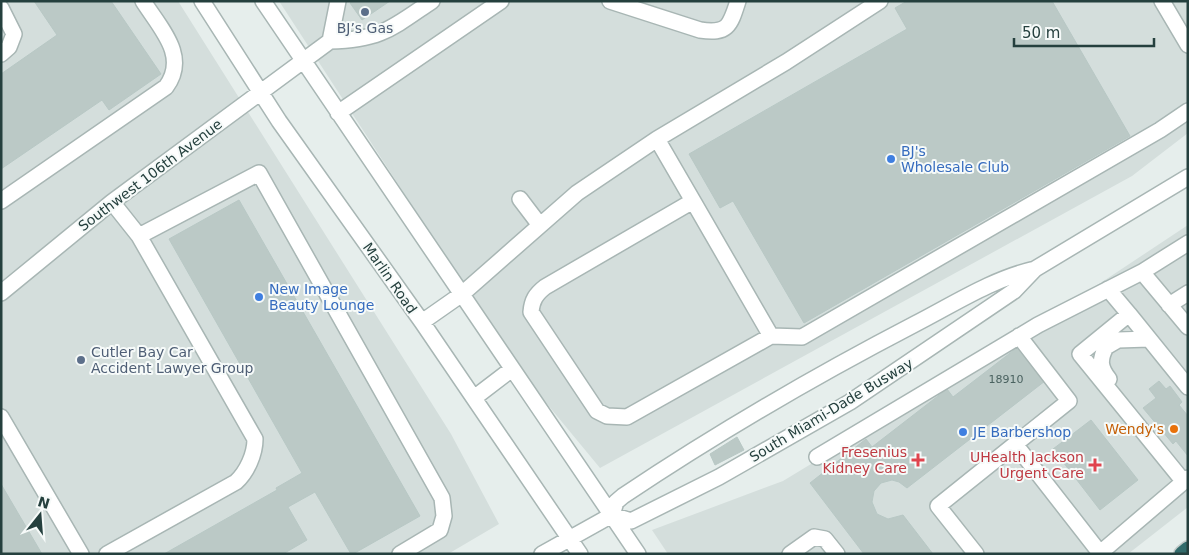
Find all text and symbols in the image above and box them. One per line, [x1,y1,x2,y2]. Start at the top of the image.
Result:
marker: BJ’s Gas [359,6,371,18]
scale bar [1014,15,1154,47]
place label: BJ’s Gas [337,20,393,36]
text: 50 m [1022,24,1060,42]
street label: Southwest 106th Avenue [75,116,225,234]
place label: BJ's Wholesale Club [901,143,1009,175]
marker: BJ's Wholesale Club [885,153,897,165]
street label: Marlin Road [360,240,420,316]
place label: New Image Beauty Lounge [269,281,374,313]
marker: New Image Beauty Lounge [253,291,265,303]
place label: Cutler Bay Car Accident Lawyer Group [91,344,254,376]
marker: Cutler Bay Car Accident Lawyer Group [75,354,87,366]
street label: South Miami-Dade Busway [746,355,916,465]
house number: 18910 [989,373,1024,386]
place label: Wendy's [1105,421,1164,437]
marker: Wendy's [1168,423,1180,435]
place label: JE Barbershop [972,424,1071,440]
marker: JE Barbershop [957,426,969,438]
place label: Fresenius Kidney Care [822,444,907,476]
place label: UHealth Jackson Urgent Care [970,449,1084,481]
marker: Fresenius Kidney Care [911,453,925,467]
marker: UHealth Jackson Urgent Care [1088,458,1102,472]
north arrow [15,490,65,540]
text: N [36,493,52,512]

